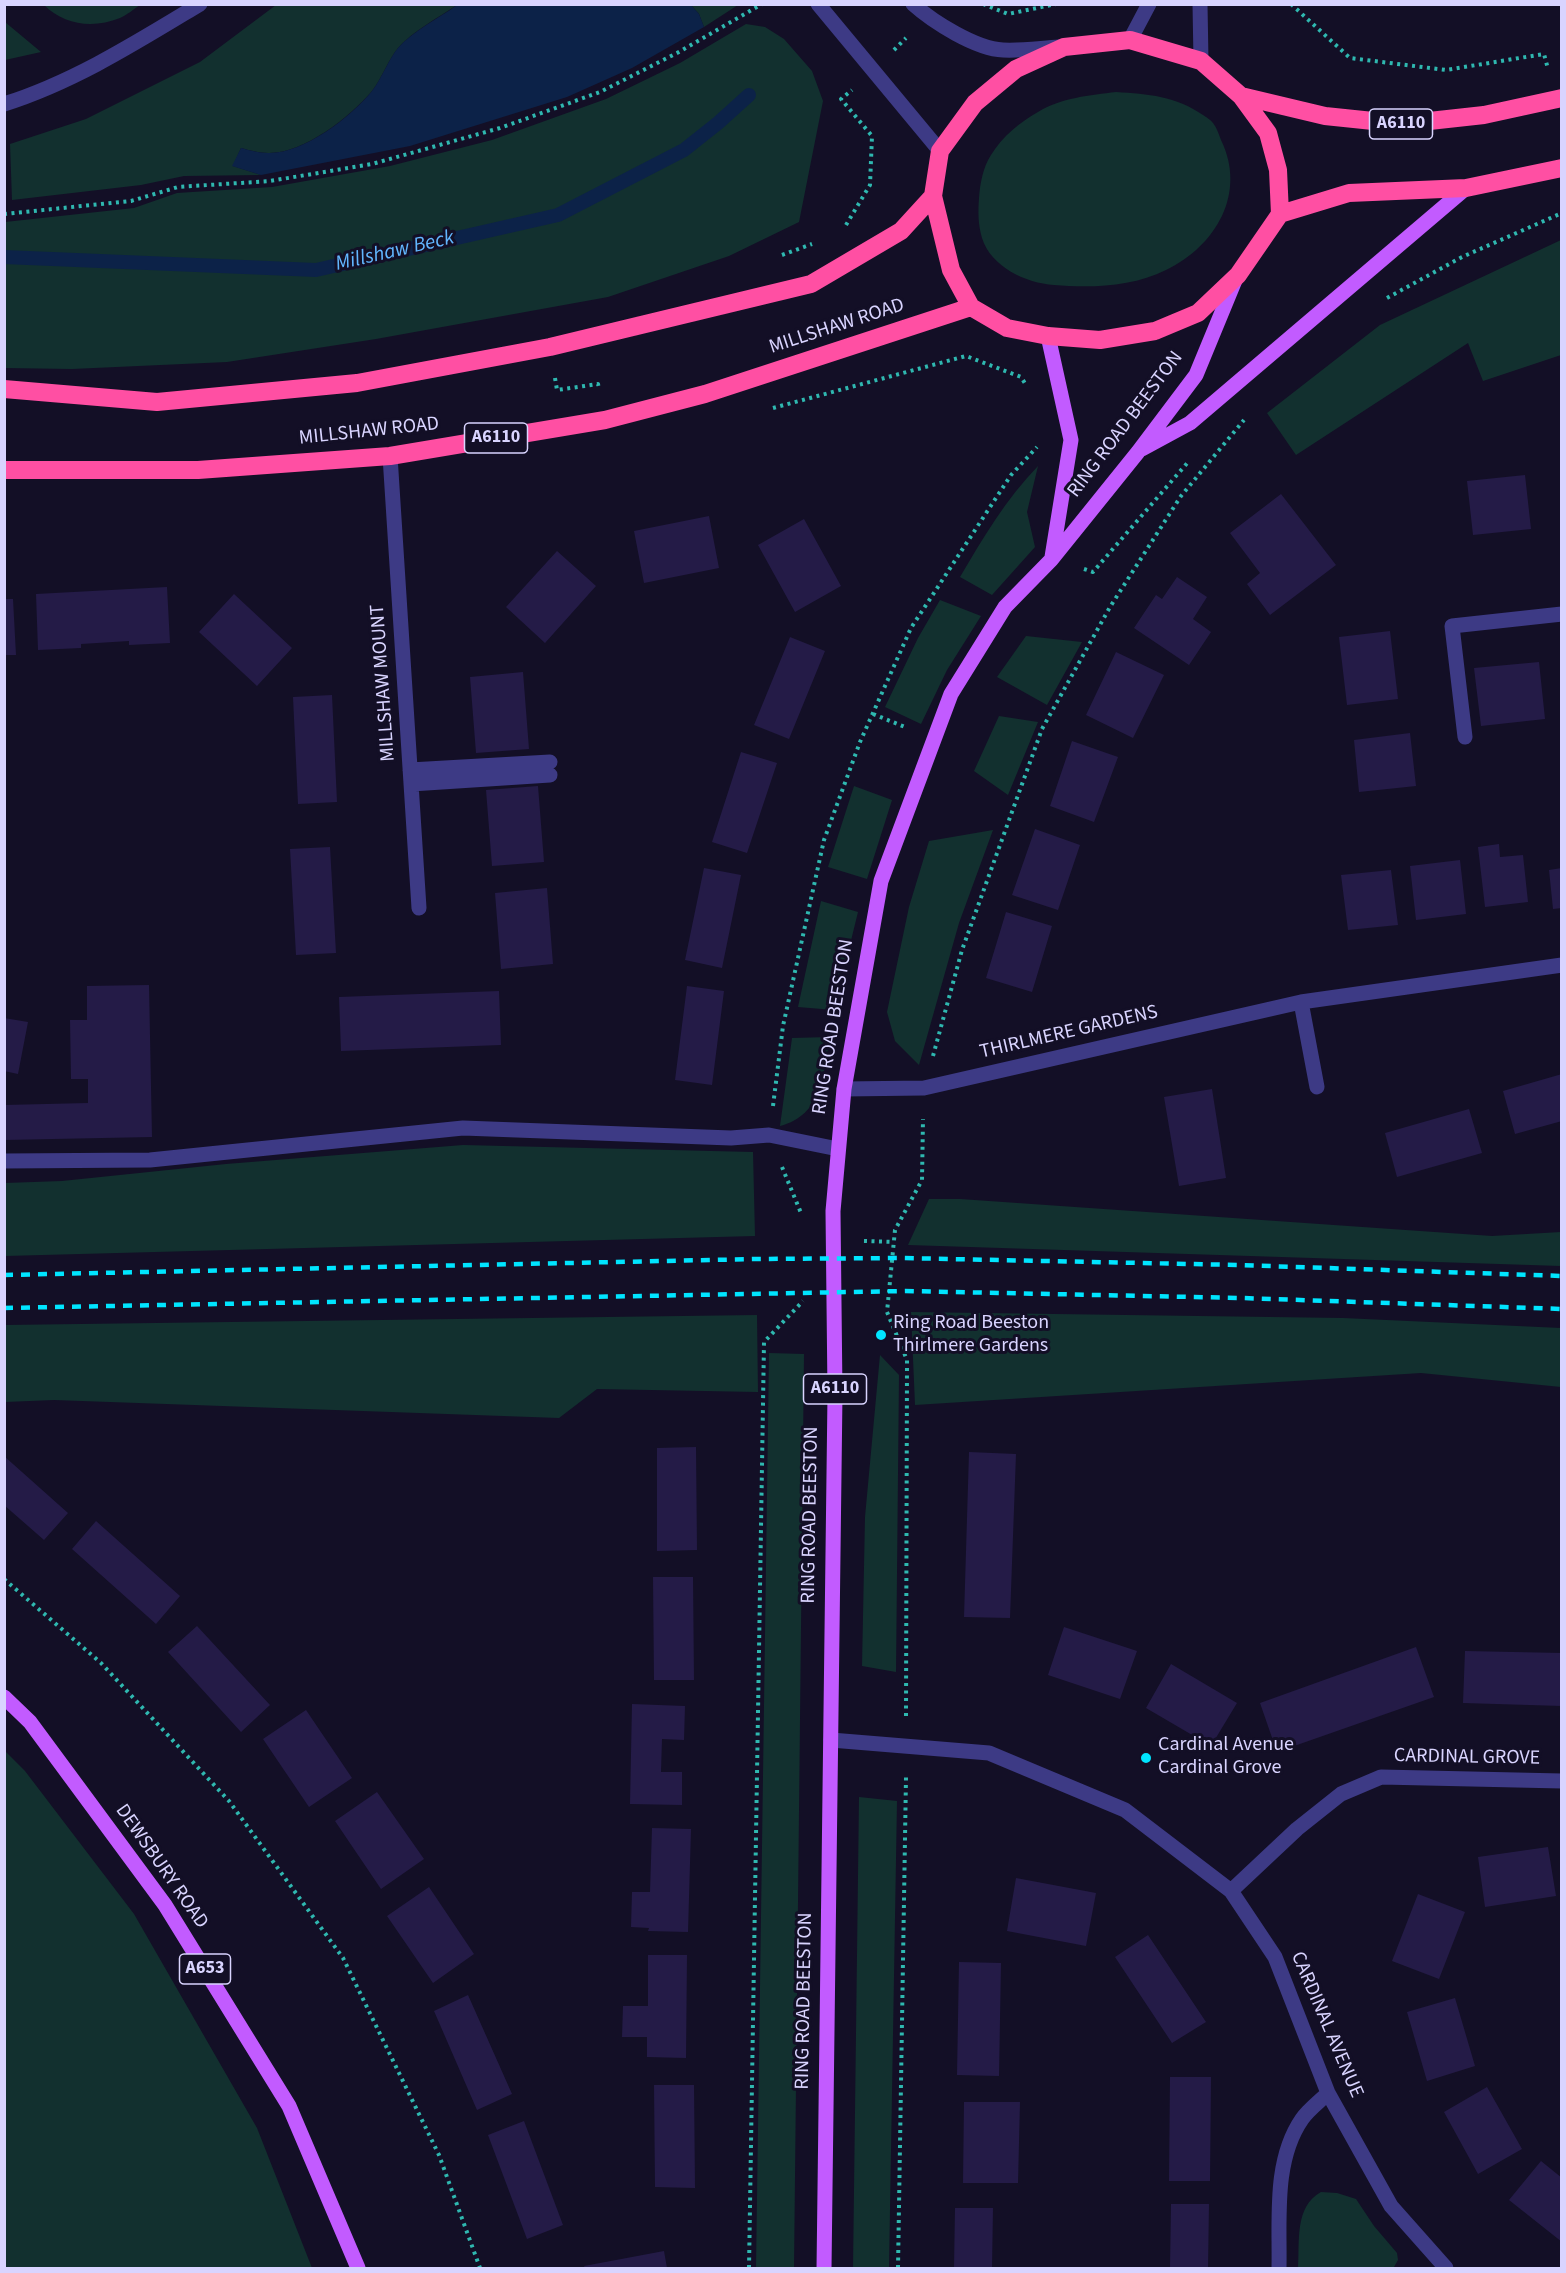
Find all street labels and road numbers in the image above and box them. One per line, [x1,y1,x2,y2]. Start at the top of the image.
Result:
road number: A6110 [1370,109,1432,139]
street label: MILLSHAW ROAD [766,294,908,360]
street label: RING ROAD BEESTON [1063,347,1189,503]
street label: MILLSHAW ROAD [298,413,440,451]
road number: A6110 [464,423,528,453]
street label: MILLSHAW MOUNT [367,604,401,762]
street label: RING ROAD BEESTON [808,938,860,1116]
street label: THIRLMERE GARDENS [978,1001,1160,1065]
road number: A6110 [804,1374,866,1404]
street label: RING ROAD BEESTON [797,1426,825,1604]
street label: CARDINAL GROVE [1394,1745,1540,1771]
street label: DEWSBURY ROAD [109,1800,213,1934]
street label: RING ROAD BEESTON [791,1912,819,2090]
street label: CARDINAL AVENUE [1284,1948,1368,2102]
road number: A653 [180,1954,230,1984]

